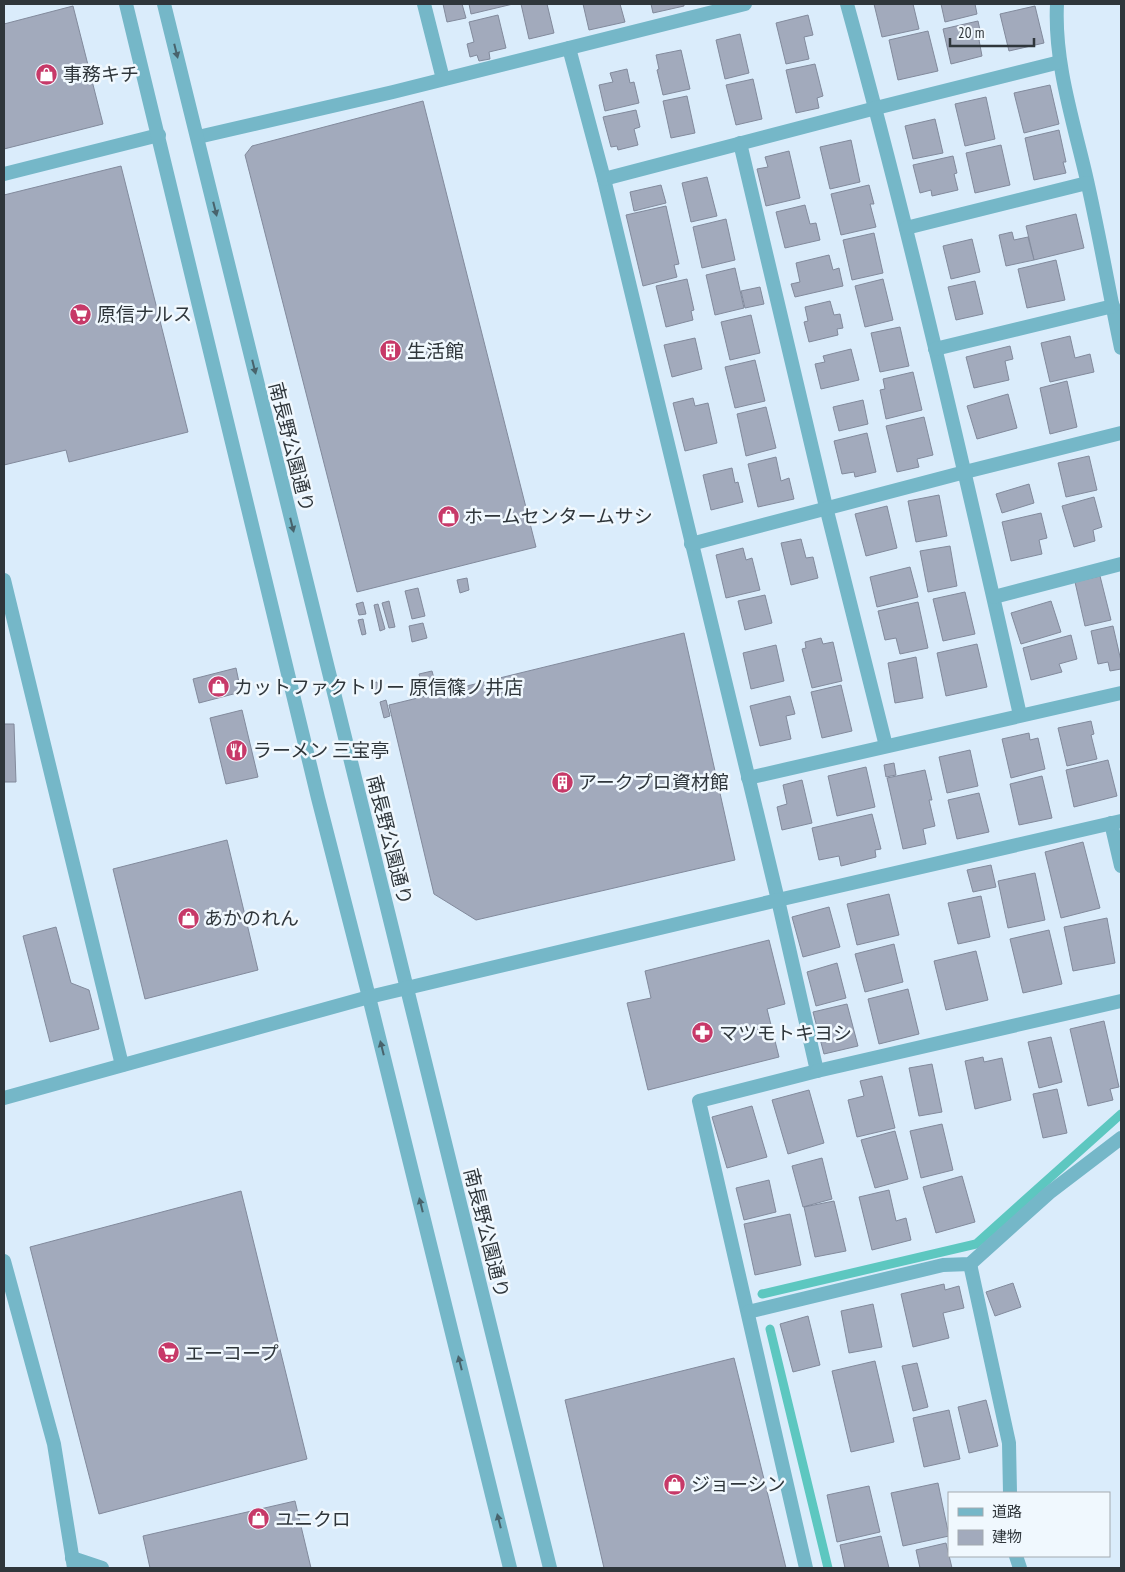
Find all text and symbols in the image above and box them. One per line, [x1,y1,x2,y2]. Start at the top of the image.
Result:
scale bar [950,15,1034,47]
text: 20 m [958,23,984,42]
one-way arrow [172,44,180,59]
shop icon: 事務キチ [35,62,59,86]
place label: 事務キチ [63,62,139,86]
one-way arrow [211,201,219,216]
supermarket icon: 原信ナルス [69,302,93,326]
place label: 原信ナルス [97,302,192,326]
building icon: 生活館 [379,339,403,363]
place label: 生活館 [407,339,464,363]
one-way arrow [250,359,258,374]
street label: 南長野公園通り [264,380,320,514]
shop icon: ホームセンタームサシ [436,504,460,528]
place label: ホームセンタームサシ [464,504,653,528]
one-way arrow [288,517,296,532]
shop icon: カットファクトリー 原信篠ノ井店 [206,675,230,699]
place label: カットファクトリー 原信篠ノ井店 [234,675,523,699]
restaurant icon: ラーメン 三宝亭 [225,738,249,762]
place label: ラーメン 三宝亭 [253,738,389,762]
building icon: アークプロ資材館 [550,770,574,794]
place label: アークプロ資材館 [578,770,729,794]
street label: 南長野公園通り [362,773,418,907]
shop icon: あかのれん [176,906,200,930]
place label: あかのれん [204,906,299,930]
pharmacy icon: マツモトキヨシ [691,1021,715,1045]
place label: マツモトキヨシ [719,1021,852,1045]
one-way arrow [378,1040,386,1055]
street label: 南長野公園通り [459,1166,515,1300]
one-way arrow [417,1198,425,1213]
supermarket icon: エーコープ [157,1341,181,1365]
place label: エーコープ [185,1341,279,1365]
one-way arrow [456,1356,464,1371]
shop icon: ジョーシン [663,1472,687,1496]
place label: ジョーシン [691,1472,786,1496]
legend [948,1492,1110,1557]
text: 道路 [992,1502,1022,1521]
shop icon: ユニクロ [247,1507,271,1531]
place label: ユニクロ [275,1507,351,1531]
one-way arrow [495,1513,503,1528]
text: 建物 [992,1527,1022,1546]

